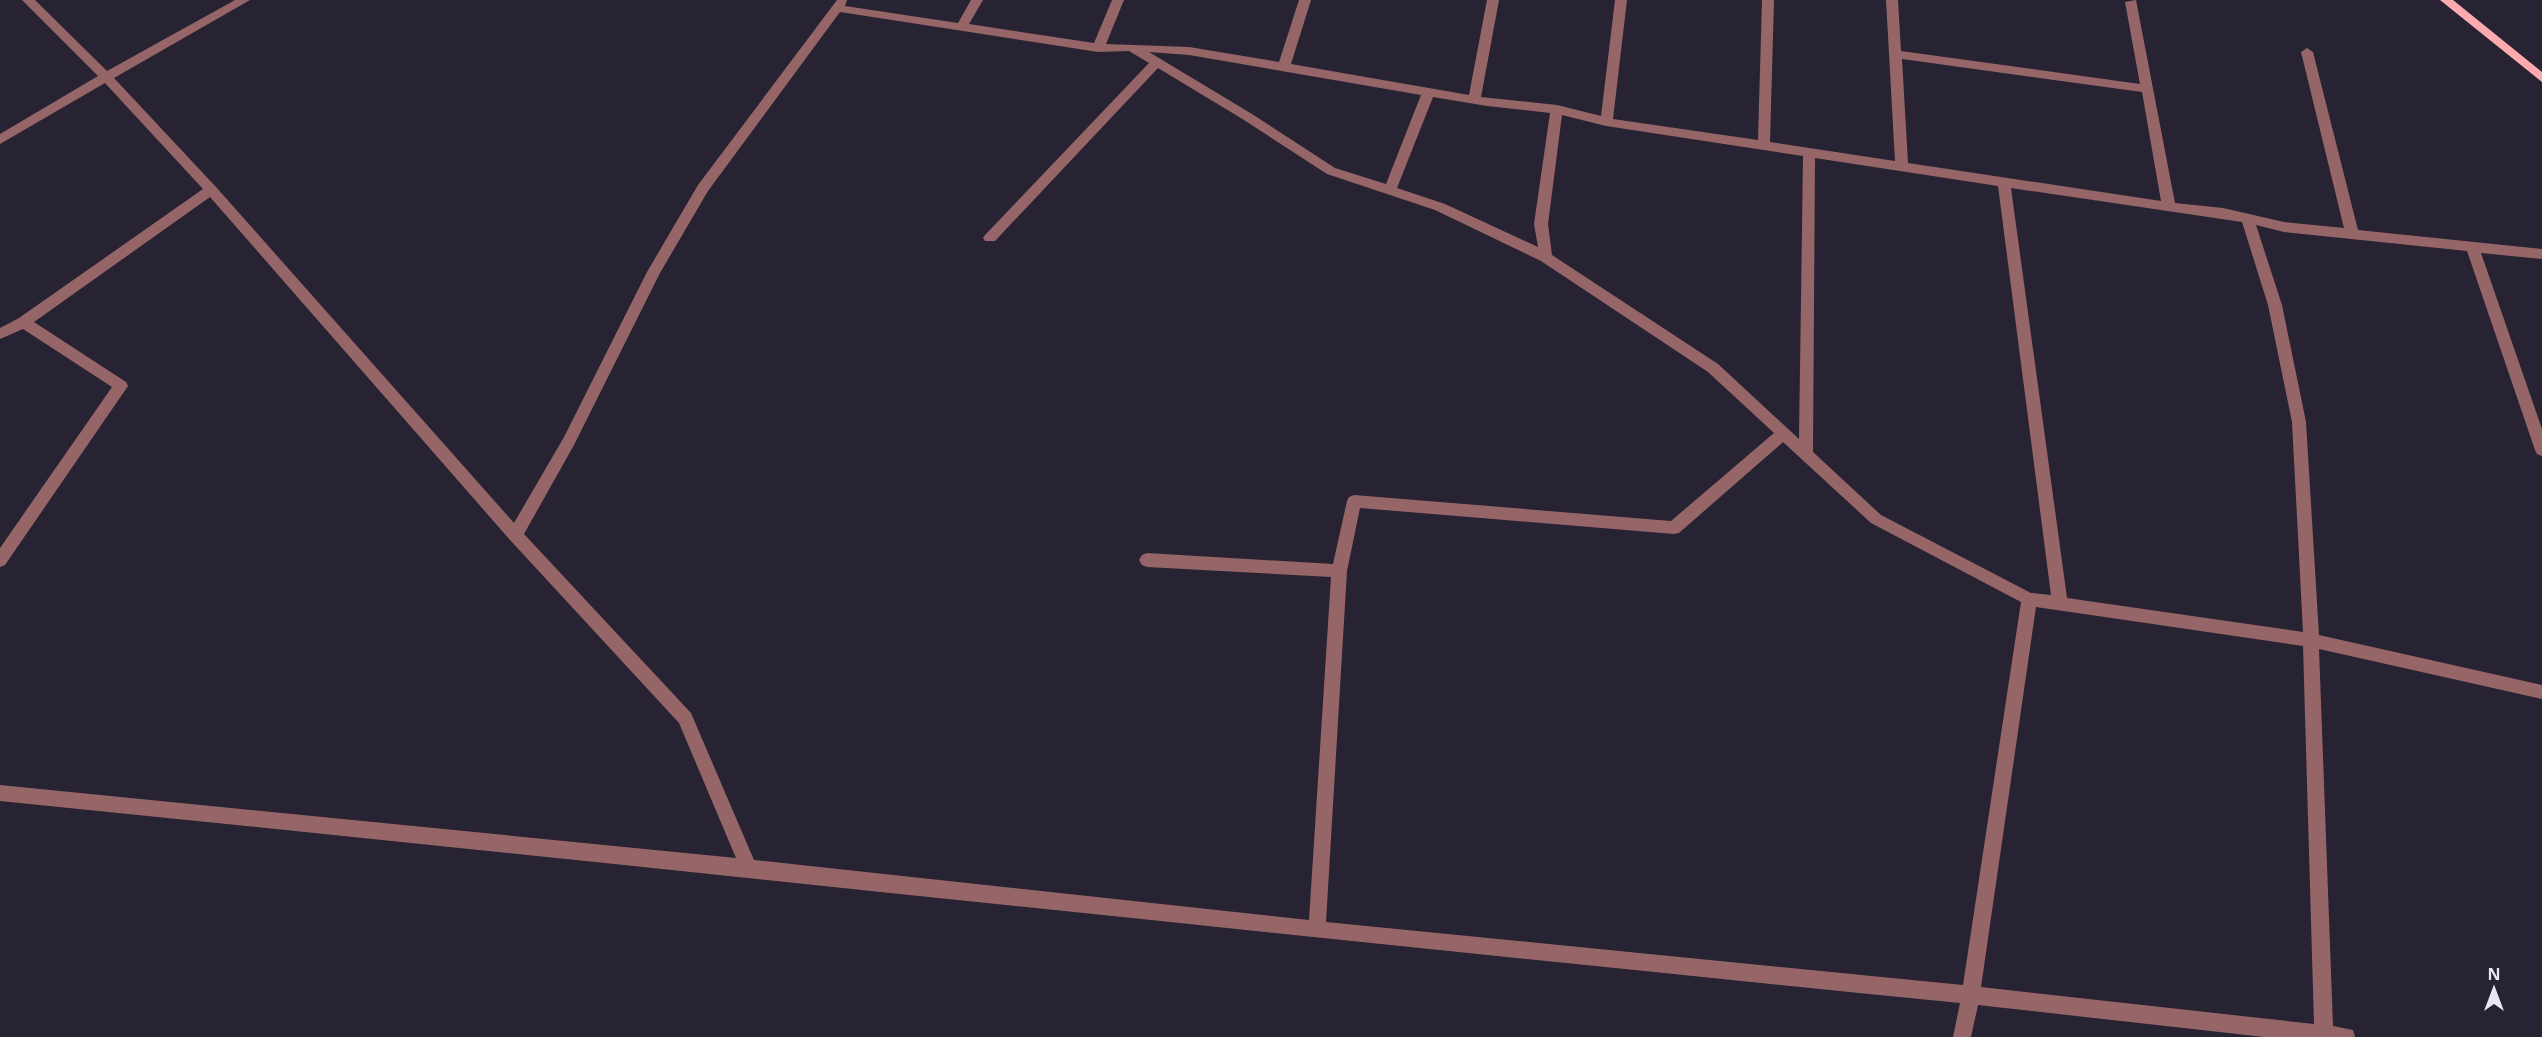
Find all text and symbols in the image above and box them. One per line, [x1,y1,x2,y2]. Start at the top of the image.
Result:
north arrow [2464,959,2524,1019]
text: N [2487,963,2501,985]

